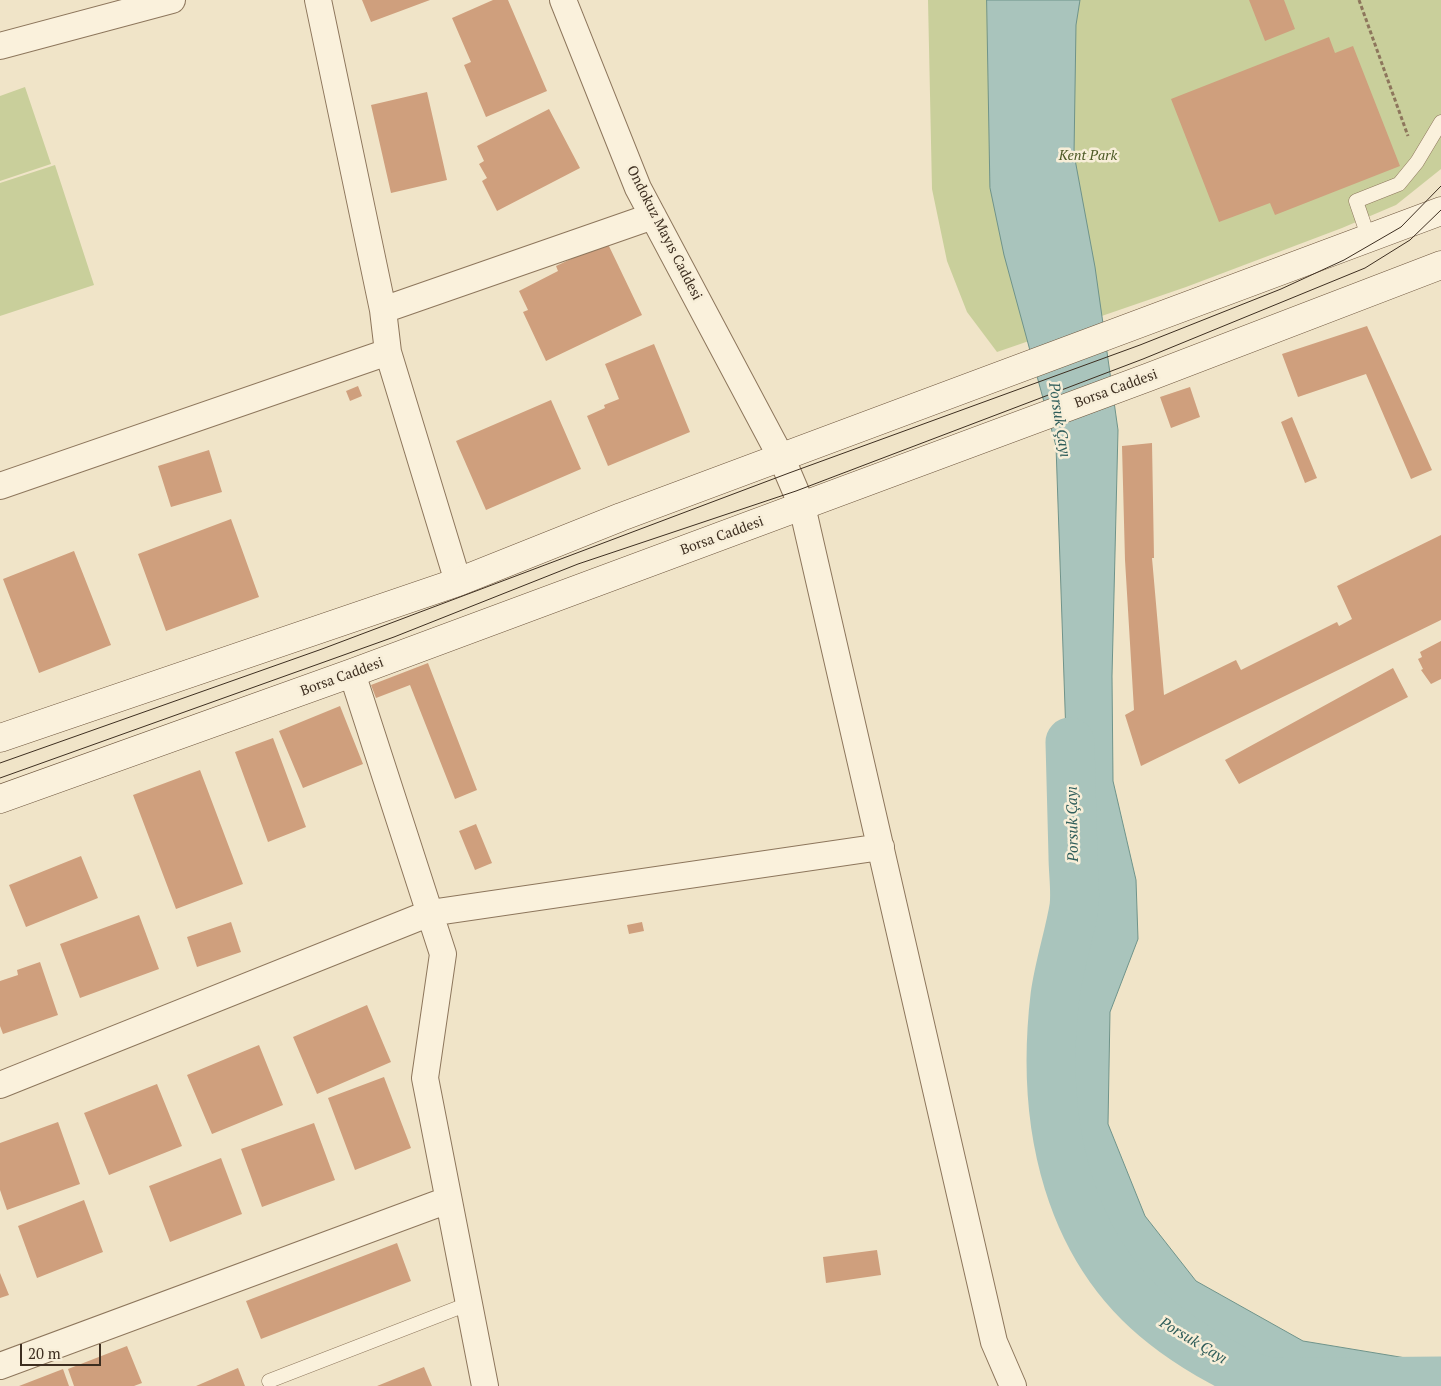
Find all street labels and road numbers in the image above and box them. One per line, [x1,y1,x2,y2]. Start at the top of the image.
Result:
street label: Ondokuz Mayıs Caddesi [623,163,705,303]
street label: Borsa Caddesi [1072,366,1160,412]
street label: Borsa Caddesi [678,513,766,559]
street label: Borsa Caddesi [298,654,386,700]

